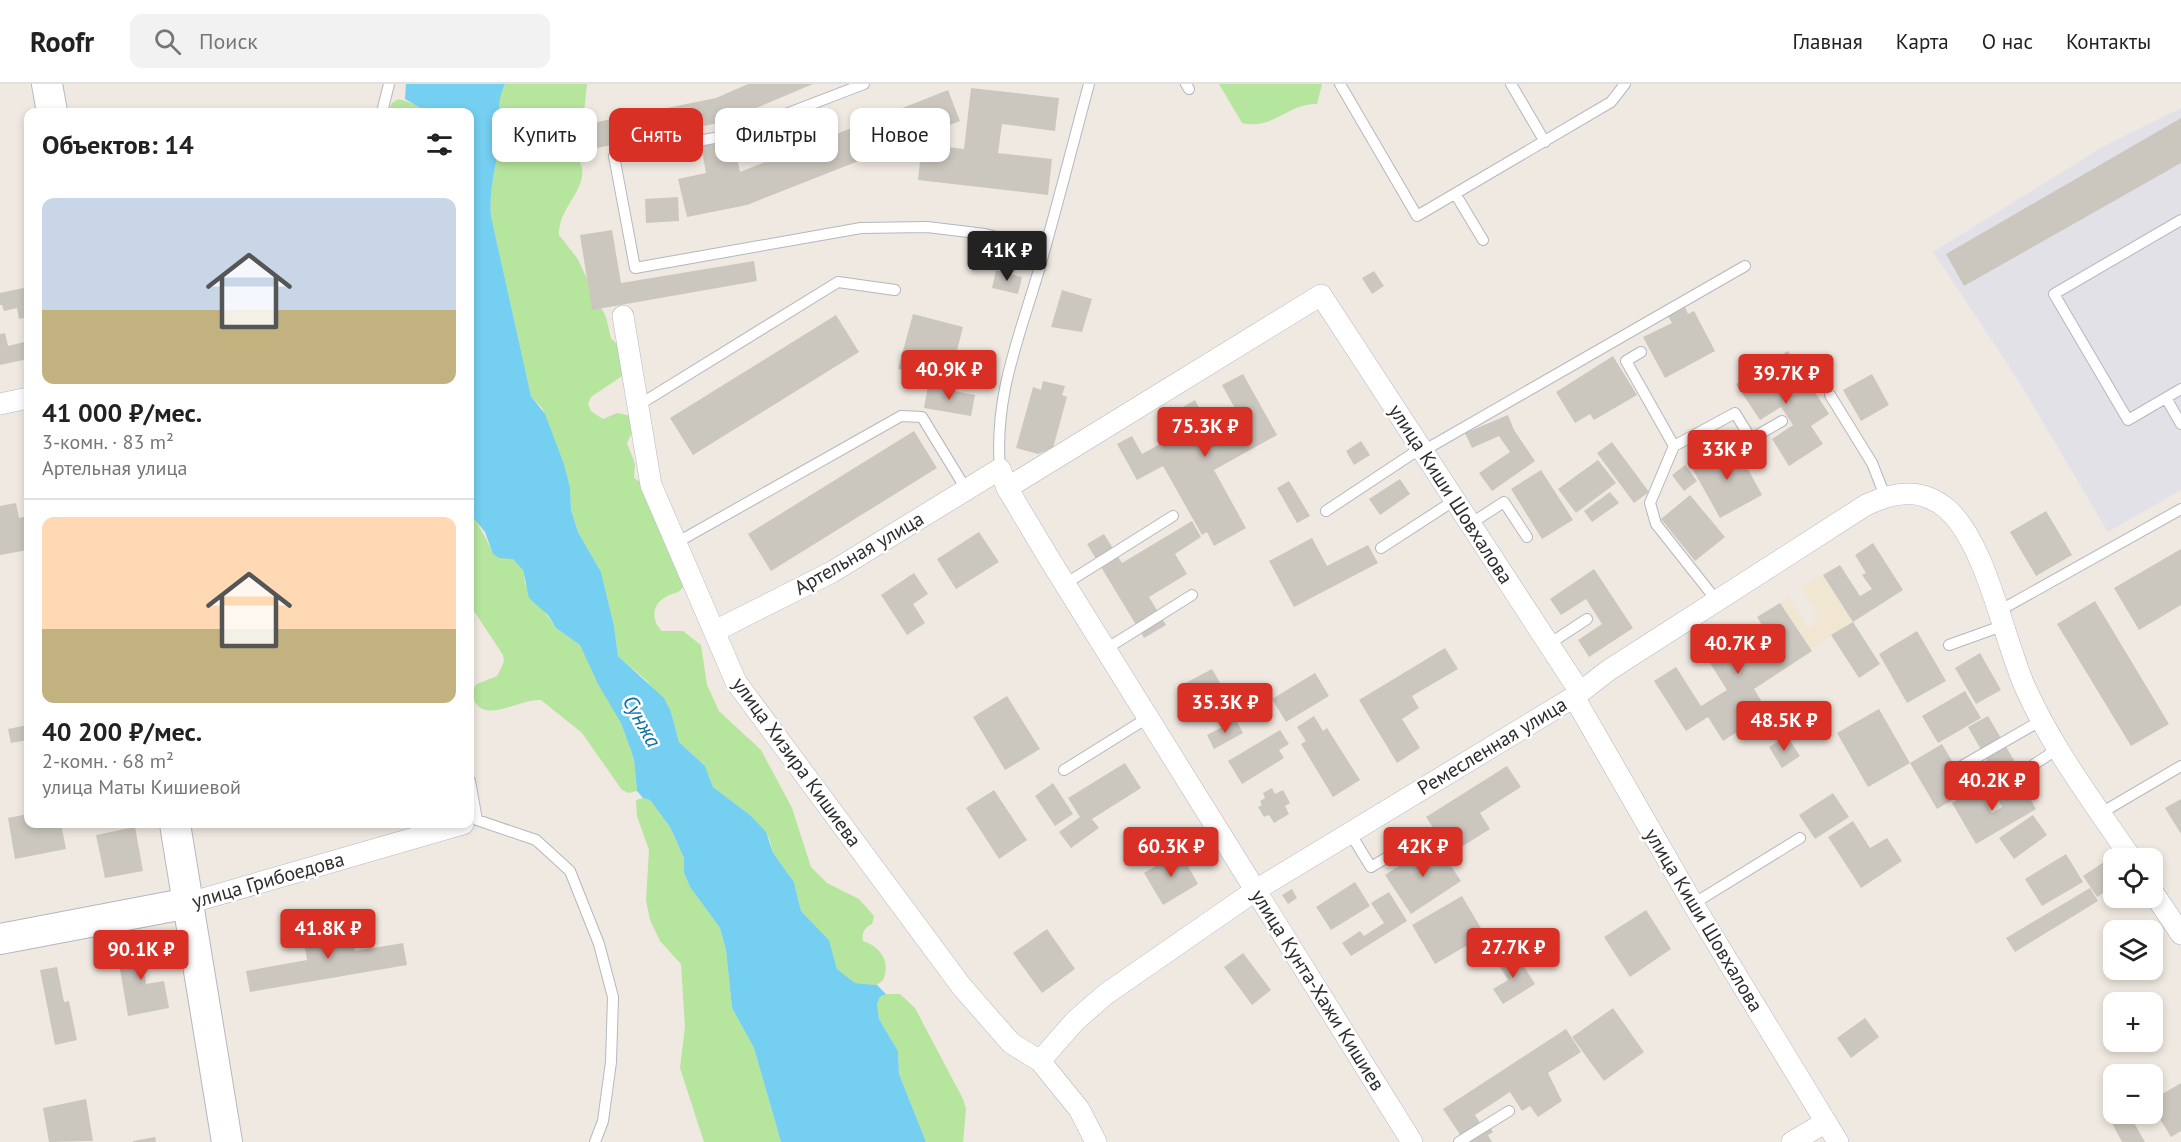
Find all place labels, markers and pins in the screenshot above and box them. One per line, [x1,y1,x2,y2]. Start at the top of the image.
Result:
pin: 41K ₽ [965,231,1049,282]
pin: 40.9K ₽ [894,350,1004,401]
pin: 39.7K ₽ [1731,354,1841,405]
pin: 75.3K ₽ [1150,407,1260,458]
pin: 33K ₽ [1685,430,1769,481]
pin: 40.7K ₽ [1683,624,1793,675]
pin: 35.3K ₽ [1170,683,1280,734]
pin: 48.5K ₽ [1729,701,1839,752]
pin: 40.2K ₽ [1937,761,2047,812]
pin: 60.3K ₽ [1116,827,1226,878]
pin: 42K ₽ [1381,827,1465,878]
pin: 41.8K ₽ [273,909,383,960]
pin: 27.7K ₽ [1458,928,1568,979]
pin: 90.1K ₽ [86,930,196,981]

